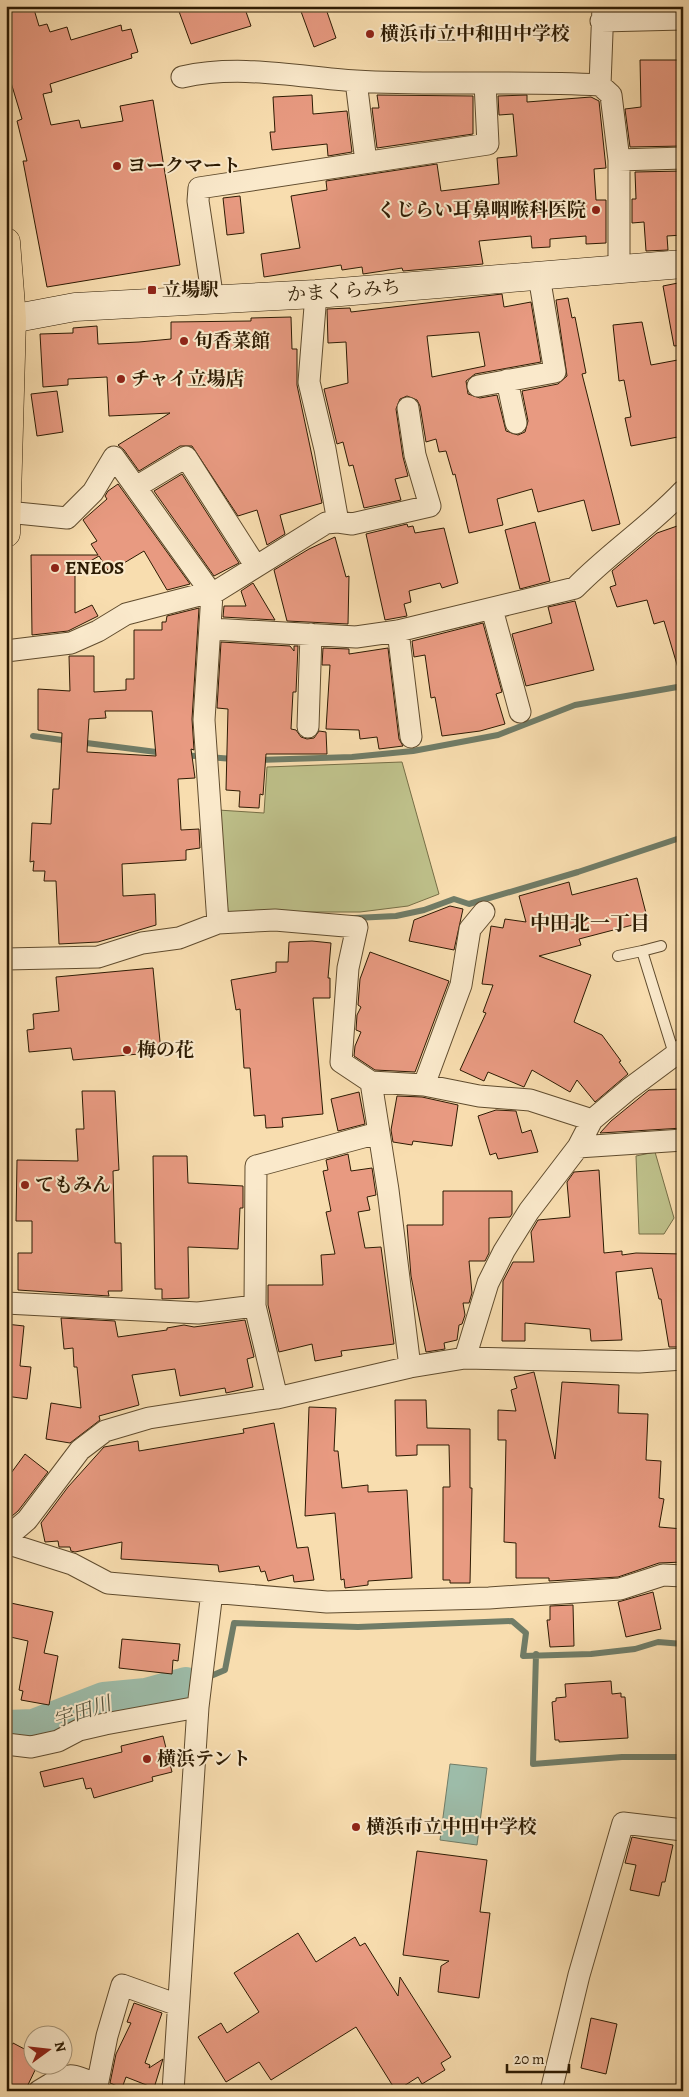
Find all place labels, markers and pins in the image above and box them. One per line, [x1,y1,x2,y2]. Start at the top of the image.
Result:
place label: 横浜市立中和田中学校 [380,21,570,47]
marker: 横浜市立中和田中学校 [364,28,376,40]
place label: ヨークマート [127,153,241,179]
marker: ヨークマート [111,160,123,172]
place label: くじらい耳鼻咽喉科医院 [377,197,586,223]
marker: くじらい耳鼻咽喉科医院 [590,204,602,216]
place label: 立場駅 [162,277,219,303]
marker: 立場駅 [146,284,158,296]
place label: 旬香菜館 [194,328,270,354]
marker: 旬香菜館 [178,335,190,347]
place label: チャイ立場店 [131,366,244,392]
marker: チャイ立場店 [115,373,127,385]
place label: ENEOS [65,555,124,581]
marker: ENEOS [49,562,61,574]
place label: 梅の花 [137,1037,194,1063]
marker: 梅の花 [121,1044,133,1056]
place label: てもみん [35,1172,111,1198]
marker: てもみん [19,1179,31,1191]
place label: 横浜テント [157,1746,251,1772]
marker: 横浜テント [141,1753,153,1765]
place label: 横浜市立中田中学校 [366,1814,537,1840]
marker: 横浜市立中田中学校 [350,1821,362,1833]

